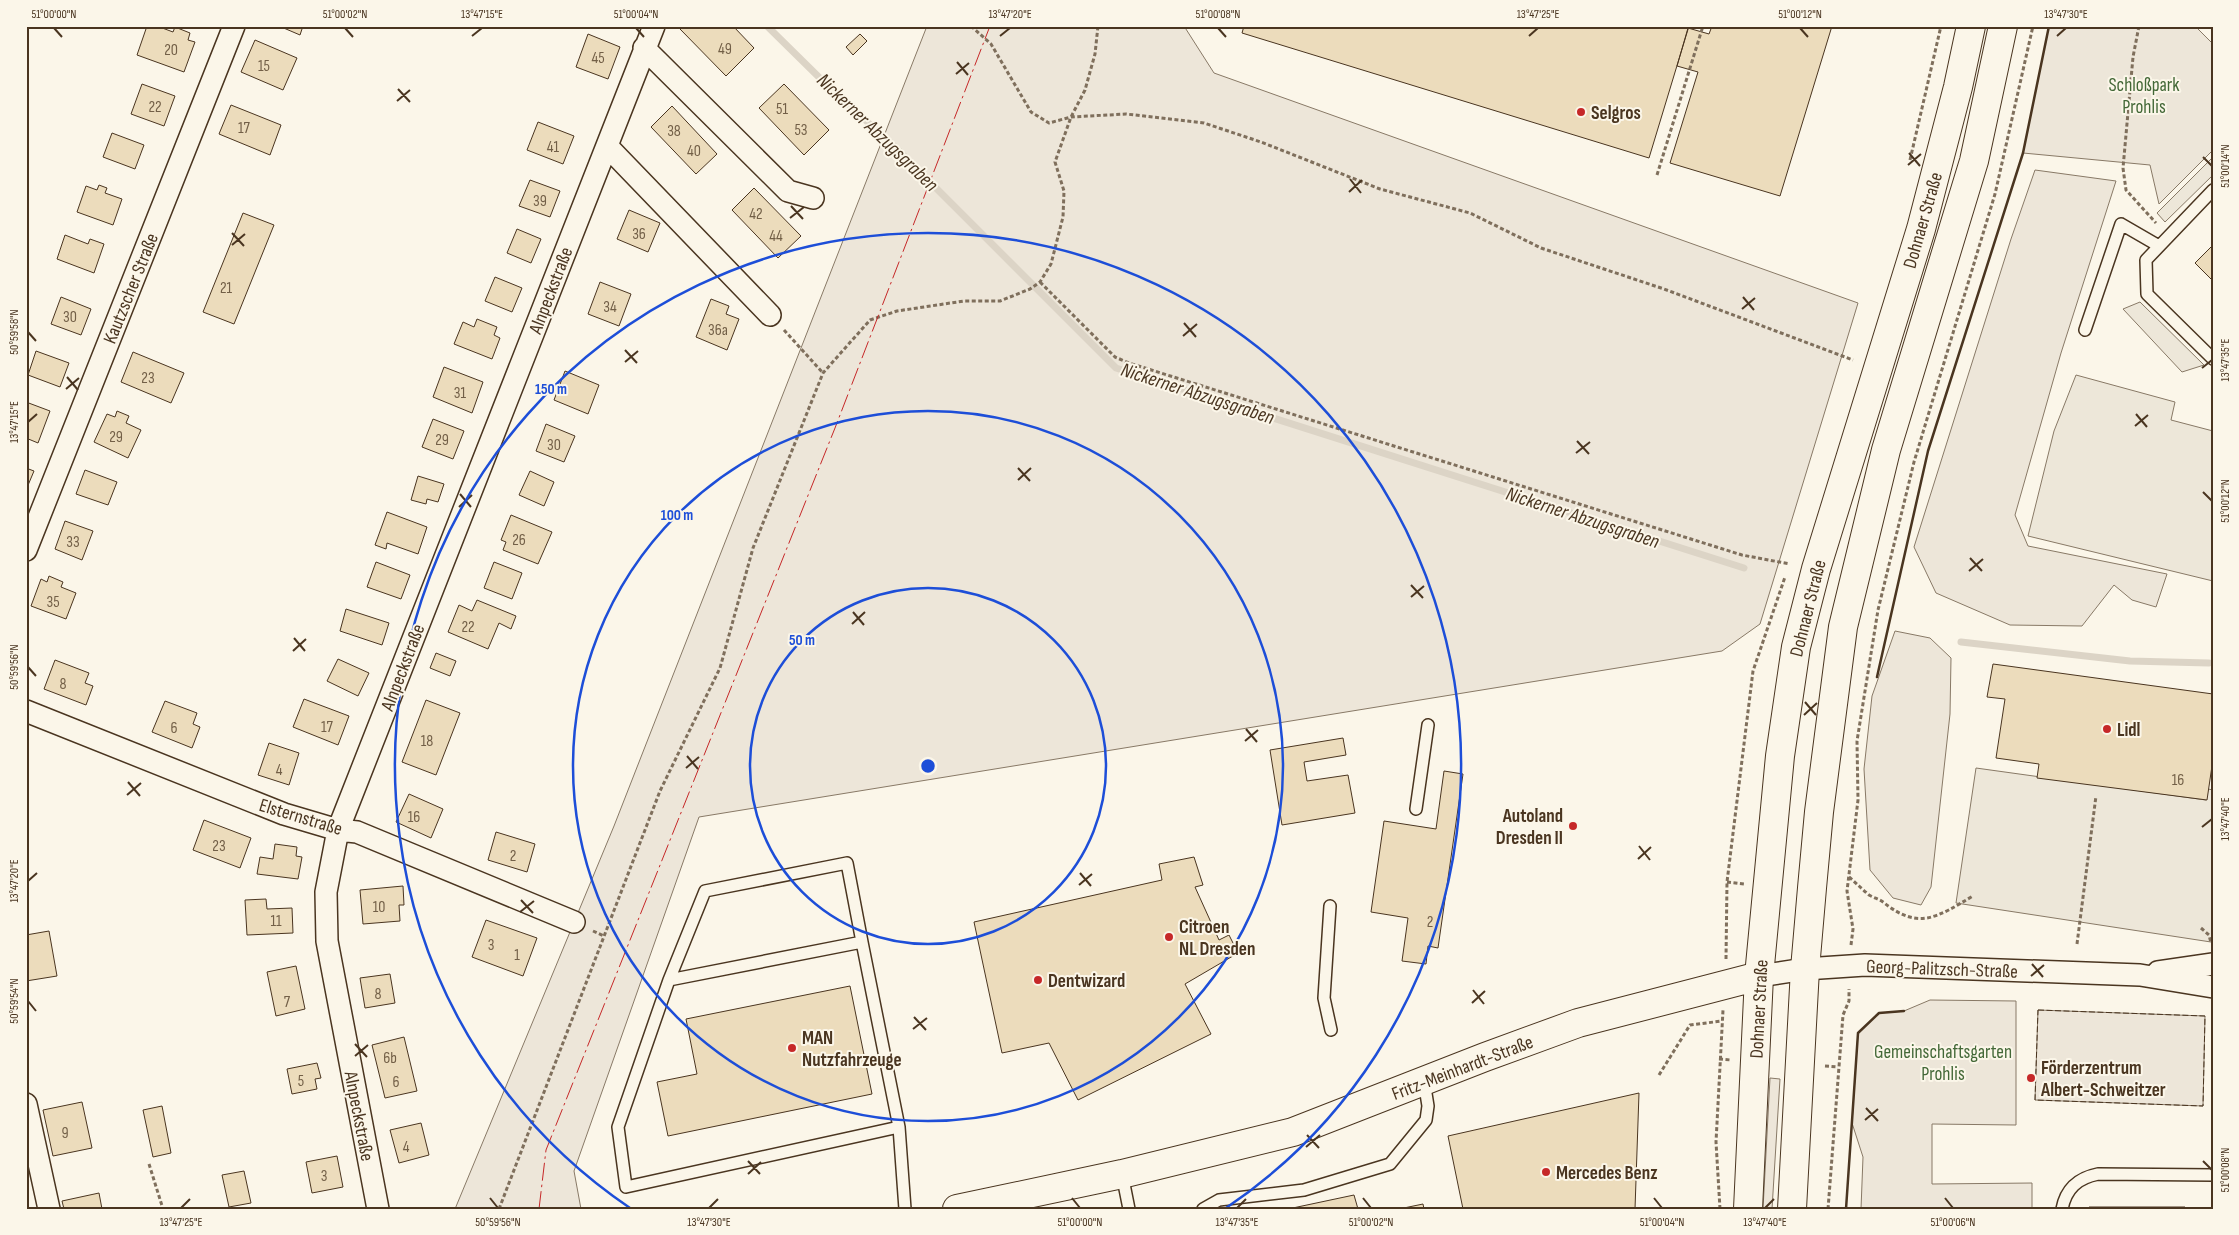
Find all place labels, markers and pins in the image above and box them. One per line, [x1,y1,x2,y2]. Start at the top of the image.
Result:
place label: Selgros [1591,102,1641,125]
marker: Selgros [1575,106,1587,118]
place label: Lidl [2117,719,2140,742]
marker: Lidl [2101,723,2113,735]
centre of rings [919,757,937,775]
place label: Autoland Dresden II [1496,805,1563,850]
marker: Autoland Dresden II [1567,820,1579,832]
place label: Citroen NL Dresden [1179,916,1255,961]
marker: Citroen NL Dresden [1163,931,1175,943]
place label: Dentwizard [1048,970,1125,993]
marker: Dentwizard [1032,974,1044,986]
place label: MAN Nutzfahrzeuge [802,1027,902,1072]
marker: MAN Nutzfahrzeuge [786,1042,798,1054]
place label: Förderzentrum Albert-Schweitzer [2040,1057,2166,1102]
marker: Förderzentrum Albert-Schweitzer [2025,1072,2037,1084]
place label: Mercedes Benz [1556,1162,1657,1185]
marker: Mercedes Benz [1540,1166,1552,1178]

